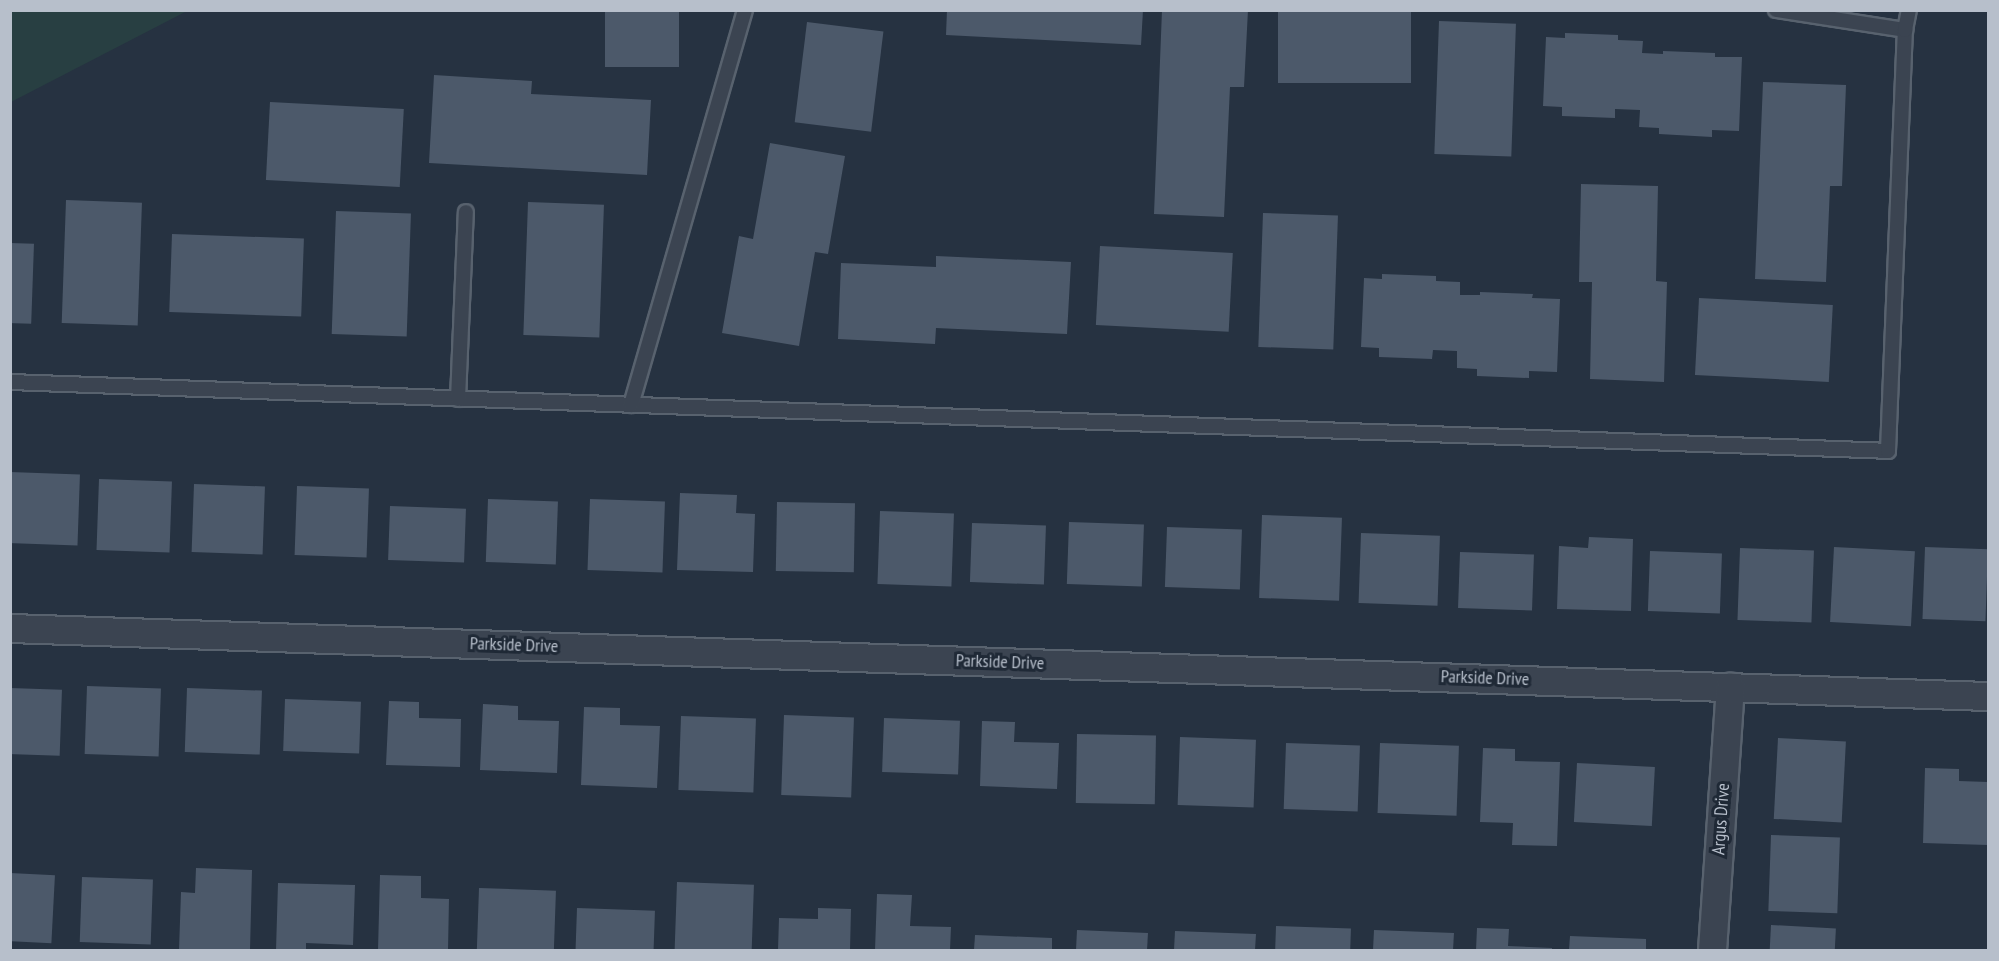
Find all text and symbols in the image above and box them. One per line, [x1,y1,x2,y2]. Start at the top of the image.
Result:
street label: Parkside Drive [469,633,559,657]
street label: Parkside Drive [955,650,1045,674]
street label: Parkside Drive [1440,666,1530,690]
street label: Argus Drive [1708,783,1734,855]

